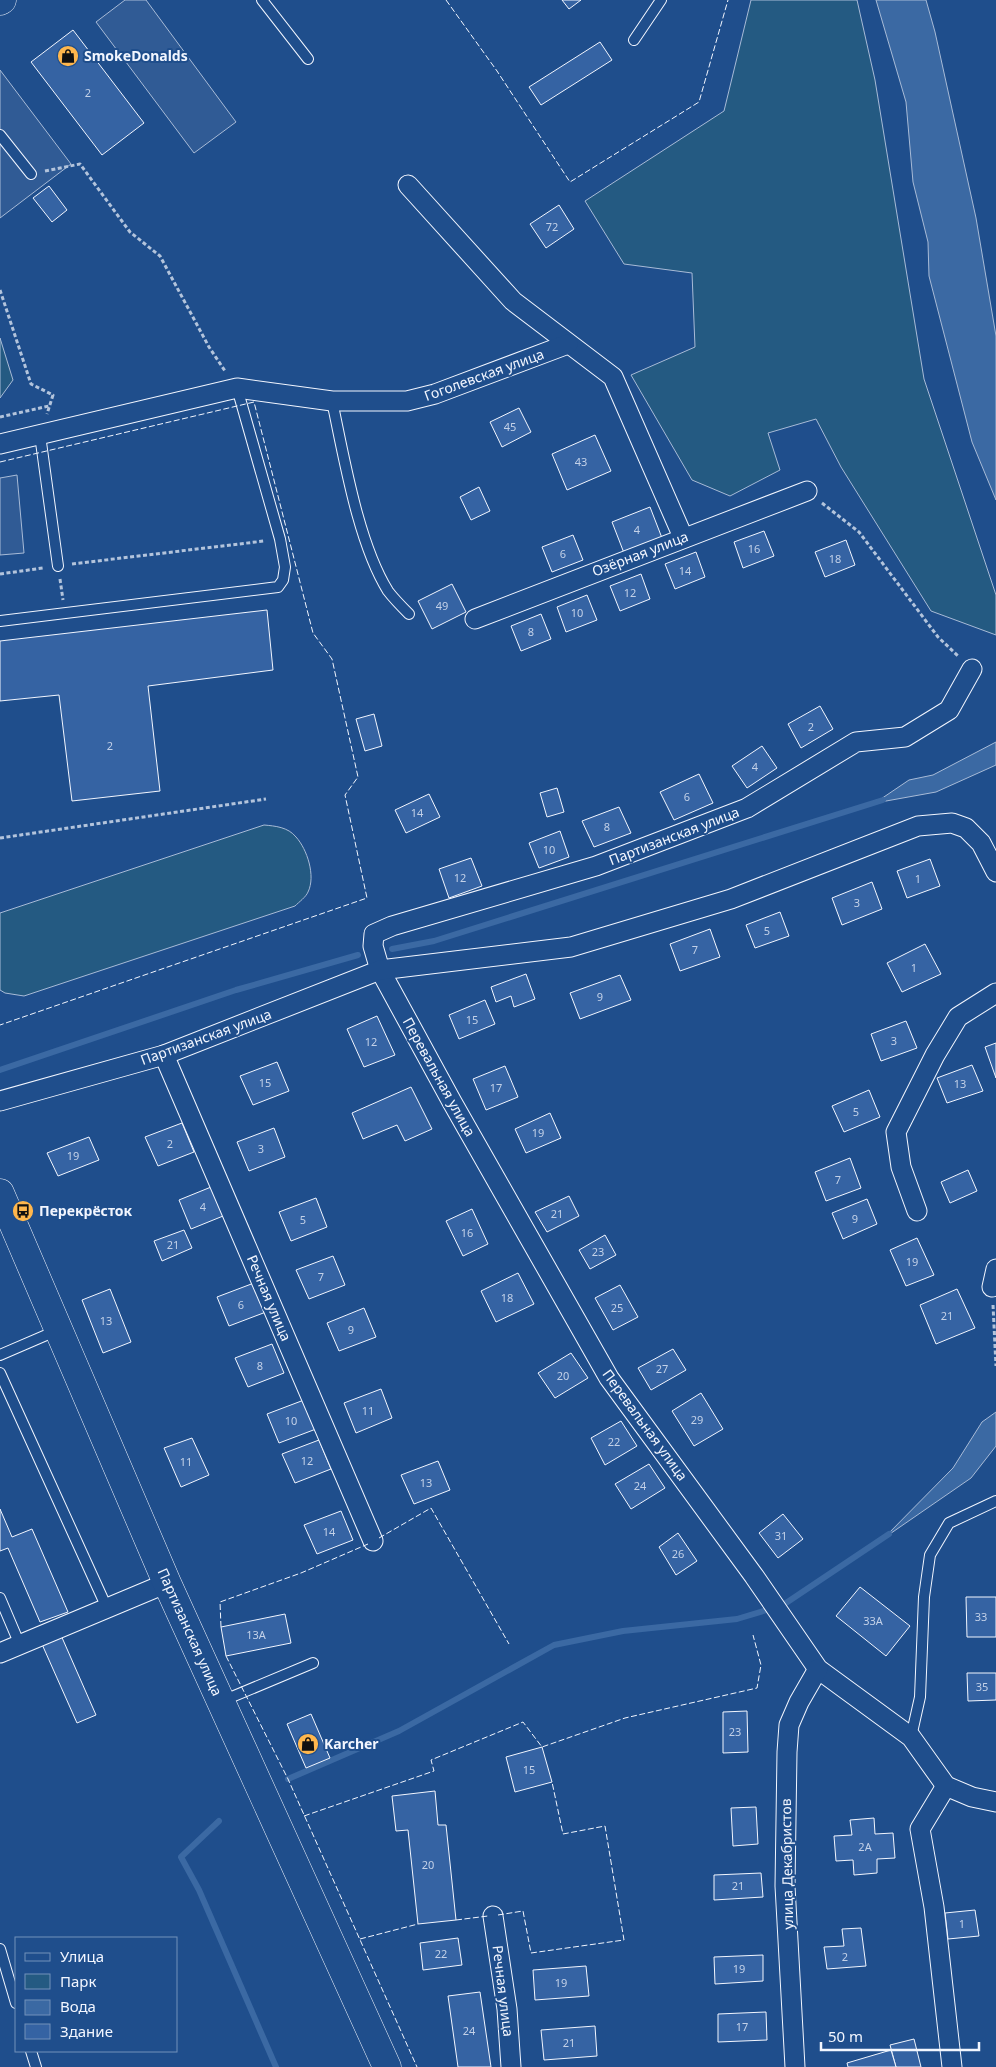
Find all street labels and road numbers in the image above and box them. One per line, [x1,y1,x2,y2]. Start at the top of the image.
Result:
street label: Гоголевская улица [421,344,546,405]
street label: Озёрная улица [589,526,691,581]
street label: Партизанская улица [606,802,742,869]
street label: Партизанская улица [138,1004,274,1069]
street label: Перевальная улица [399,1014,480,1140]
street label: Речная улица [243,1252,296,1344]
street label: Перевальная улица [598,1365,692,1484]
street label: Партизанская улица [154,1565,227,1699]
street label: улица Декабристов [776,1798,797,1930]
street label: Речная улица [488,1944,519,2038]

